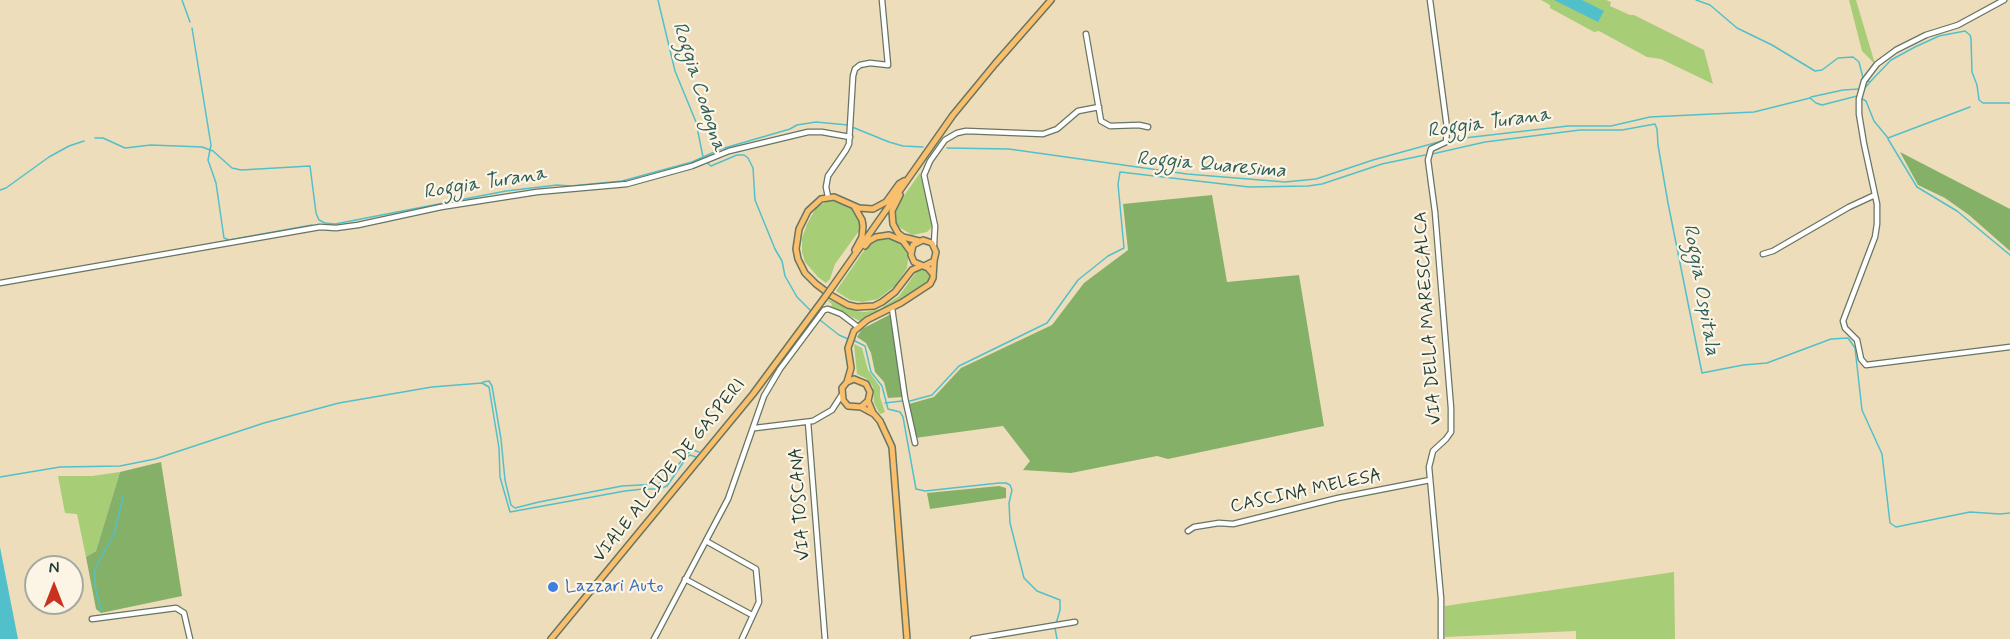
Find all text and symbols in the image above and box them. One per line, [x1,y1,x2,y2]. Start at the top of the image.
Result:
water label: Roggia Codogna [666,19,730,155]
water label: Roggia Turana [1426,103,1552,145]
water label: Roggia Quaresima [1135,148,1287,184]
water label: Roggia Turana [422,162,548,206]
street label: VIA DELLA MARESCALCA [1411,210,1447,426]
water label: Roggia Ospitala [1677,222,1723,358]
street label: VIALE ALCIDE DE GASPERI [589,375,751,567]
street label: VIA TOSCANA [786,447,816,561]
street label: CASCINA MELESA [1228,465,1384,519]
north arrow [24,555,84,615]
text: N [49,558,59,579]
place label: Lazzari Auto [565,576,663,598]
marker: Lazzari Auto [546,580,560,594]

